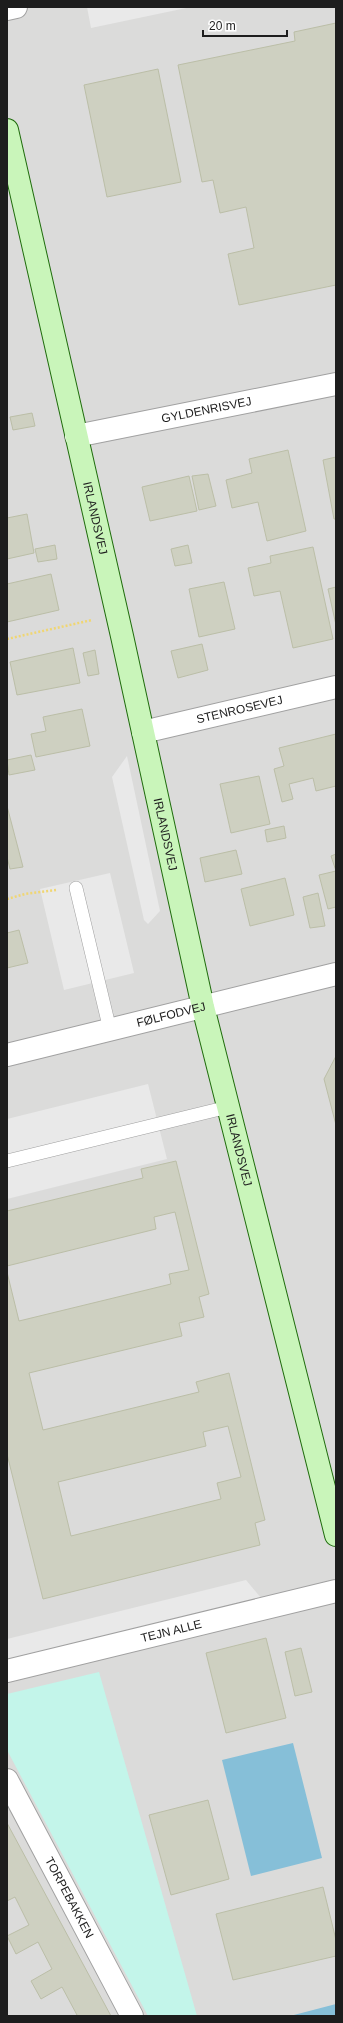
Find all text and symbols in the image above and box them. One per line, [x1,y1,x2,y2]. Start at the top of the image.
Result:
scale bar [203,12,287,38]
text: 20 m [209,19,236,33]
street label: GYLDENRISVEJ [160,394,253,426]
street label: IRLANDSVEJ [80,480,110,556]
street label: STENROSEVEJ [195,693,284,726]
street label: IRLANDSVEJ [151,797,180,872]
street label: FØLFODVEJ [135,999,207,1030]
street label: IRLANDSVEJ [223,1112,255,1188]
street label: TEJN ALLE [139,1617,203,1645]
street label: TORPEBAKKEN [42,1855,96,1941]

